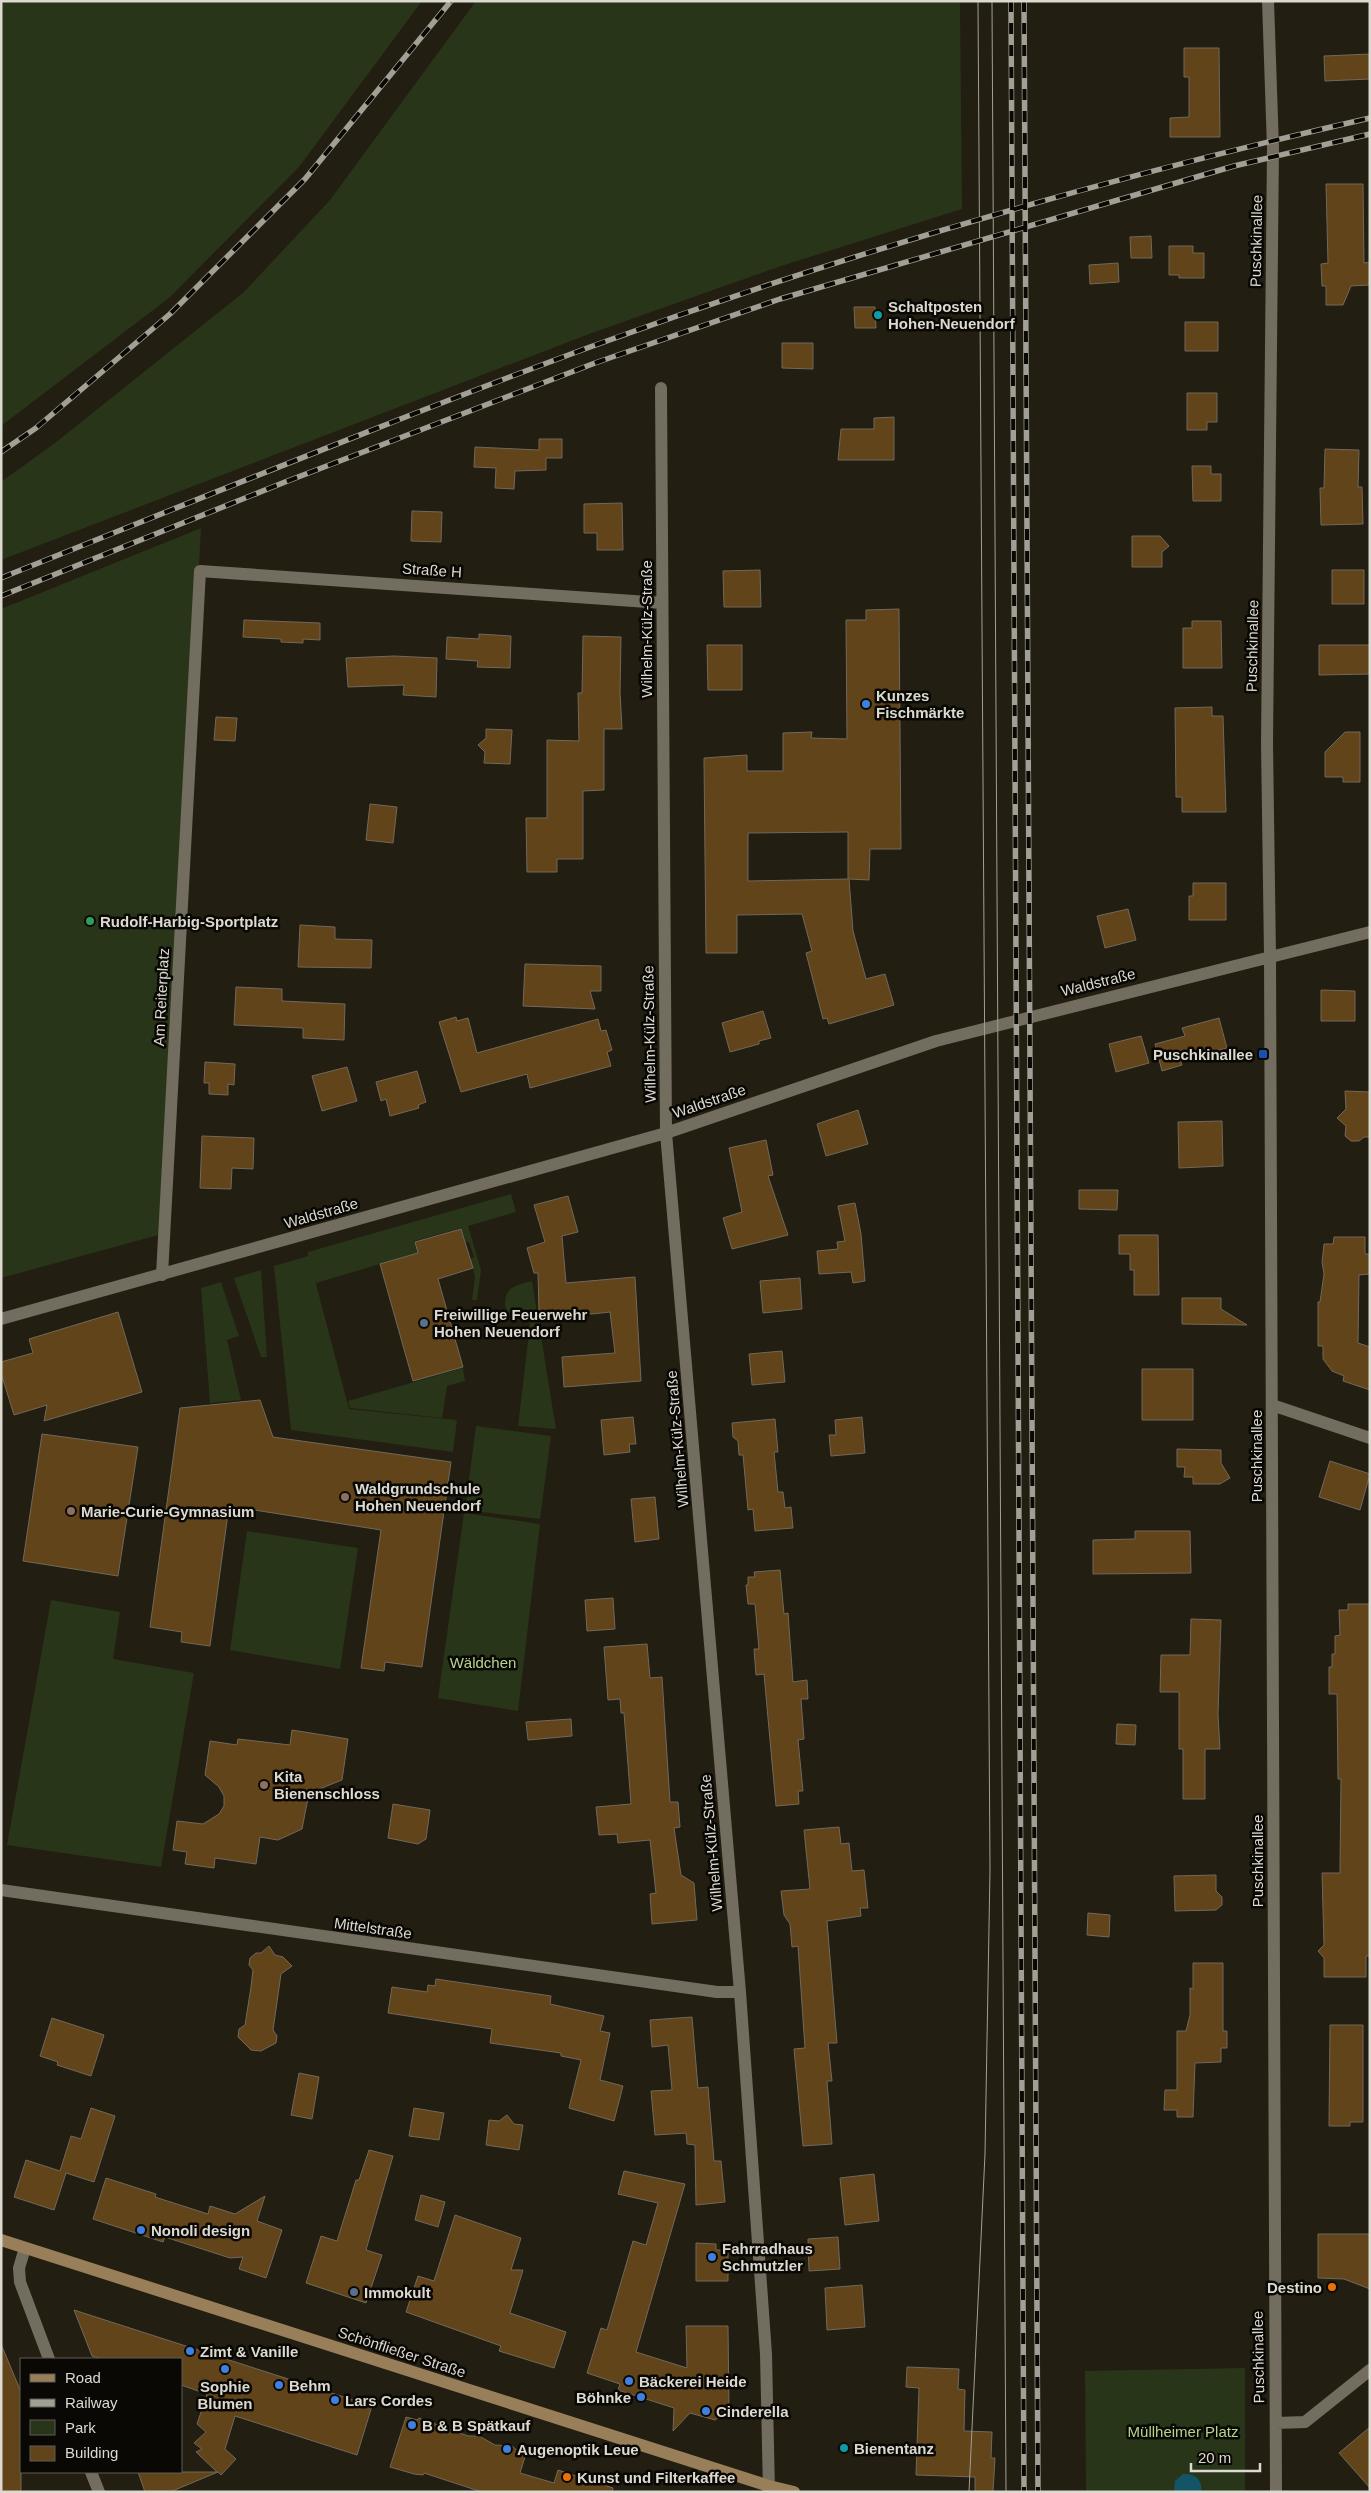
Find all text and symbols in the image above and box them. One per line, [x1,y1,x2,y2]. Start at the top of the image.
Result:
street label: Puschkinallee [1247,195,1265,287]
place label: Schaltposten Hohen-Neuendorf [888,298,1016,332]
marker: Schaltposten Hohen-Neuendorf [872,309,884,321]
street label: Straße H [401,559,463,581]
street label: Wilhelm-Külz-Straße [638,560,655,698]
street label: Puschkinallee [1243,600,1261,692]
place label: Kunzes Fischmärkte [876,687,964,721]
marker: Kunzes Fischmärkte [860,698,872,710]
place label: Rudolf-Harbig-Sportplatz [100,913,278,930]
marker: Rudolf-Harbig-Sportplatz [84,915,96,927]
street label: Am Reiterplatz [150,947,172,1047]
street label: Wilhelm-Külz-Straße [639,965,659,1103]
street label: Waldstraße [1059,965,1137,999]
place label: Puschkinallee [1153,1046,1253,1063]
marker: Puschkinallee [1257,1048,1269,1060]
street label: Waldstraße [670,1081,748,1121]
street label: Waldstraße [282,1194,360,1232]
place label: Freiwillige Feuerwehr Hohen Neuendorf [434,1306,588,1340]
marker: Freiwillige Feuerwehr Hohen Neuendorf [418,1317,430,1329]
street label: Wilhelm-Külz-Straße [663,1370,691,1508]
street label: Puschkinallee [1248,1410,1265,1502]
place label: Waldgrundschule Hohen Neuendorf [355,1480,482,1514]
marker: Waldgrundschule Hohen Neuendorf [339,1491,351,1503]
place label: Marie-Curie-Gymnasium [81,1503,254,1520]
marker: Marie-Curie-Gymnasium [65,1505,77,1517]
park label: Wäldchen [450,1654,516,1671]
place label: Kita Bienenschloss [274,1768,380,1802]
street label: Wilhelm-Külz-Straße [697,1774,725,1912]
marker: Kita Bienenschloss [258,1779,270,1791]
street label: Puschkinallee [1249,1815,1266,1907]
street label: Mittelstraße [333,1914,413,1942]
place label: Nonoli design [151,2222,250,2239]
marker: Nonoli design [135,2224,147,2236]
place label: Fahrradhaus Schmutzler [722,2240,813,2274]
marker: Fahrradhaus Schmutzler [706,2251,718,2263]
place label: Destino [1267,2279,1322,2296]
marker: Destino [1326,2281,1338,2293]
place label: Immokult [364,2284,431,2301]
marker: Immokult [348,2286,360,2298]
street label: Puschkinallee [1249,2311,1267,2403]
street label: Schönfließer Straße [336,2323,468,2381]
place label: Zimt & Vanille [200,2343,298,2360]
marker: Zimt & Vanille [184,2345,196,2357]
legend [20,2358,182,2473]
marker: Sophie Blumen [219,2363,231,2375]
text: Road [65,2369,101,2386]
place label: Bäckerei Heide [639,2373,747,2390]
marker: Bäckerei Heide [623,2375,635,2387]
place label: Behm [289,2377,331,2394]
place label: Sophie Blumen [197,2378,253,2412]
marker: Behm [273,2379,285,2391]
place label: Böhnke [576,2389,631,2406]
marker: Böhnke [635,2391,647,2403]
place label: Lars Cordes [345,2392,433,2409]
text: Railway [65,2394,118,2411]
marker: Lars Cordes [329,2394,341,2406]
place label: Cinderella [716,2403,789,2420]
marker: Cinderella [700,2405,712,2417]
place label: B & B Spätkauf [422,2417,531,2434]
text: Park [65,2419,96,2436]
marker: B & B Spätkauf [406,2419,418,2431]
park label: Müllheimer Platz [1128,2423,1238,2440]
place label: Bienentanz [854,2440,934,2457]
scale bar [1191,2440,1260,2472]
place label: Augenoptik Leue [517,2441,639,2458]
marker: Bienentanz [838,2442,850,2454]
marker: Augenoptik Leue [501,2443,513,2455]
text: Building [65,2444,118,2461]
text: 20 m [1198,2449,1231,2466]
place label: Kunst und Filterkaffee [577,2469,735,2486]
marker: Kunst und Filterkaffee [561,2471,573,2483]

